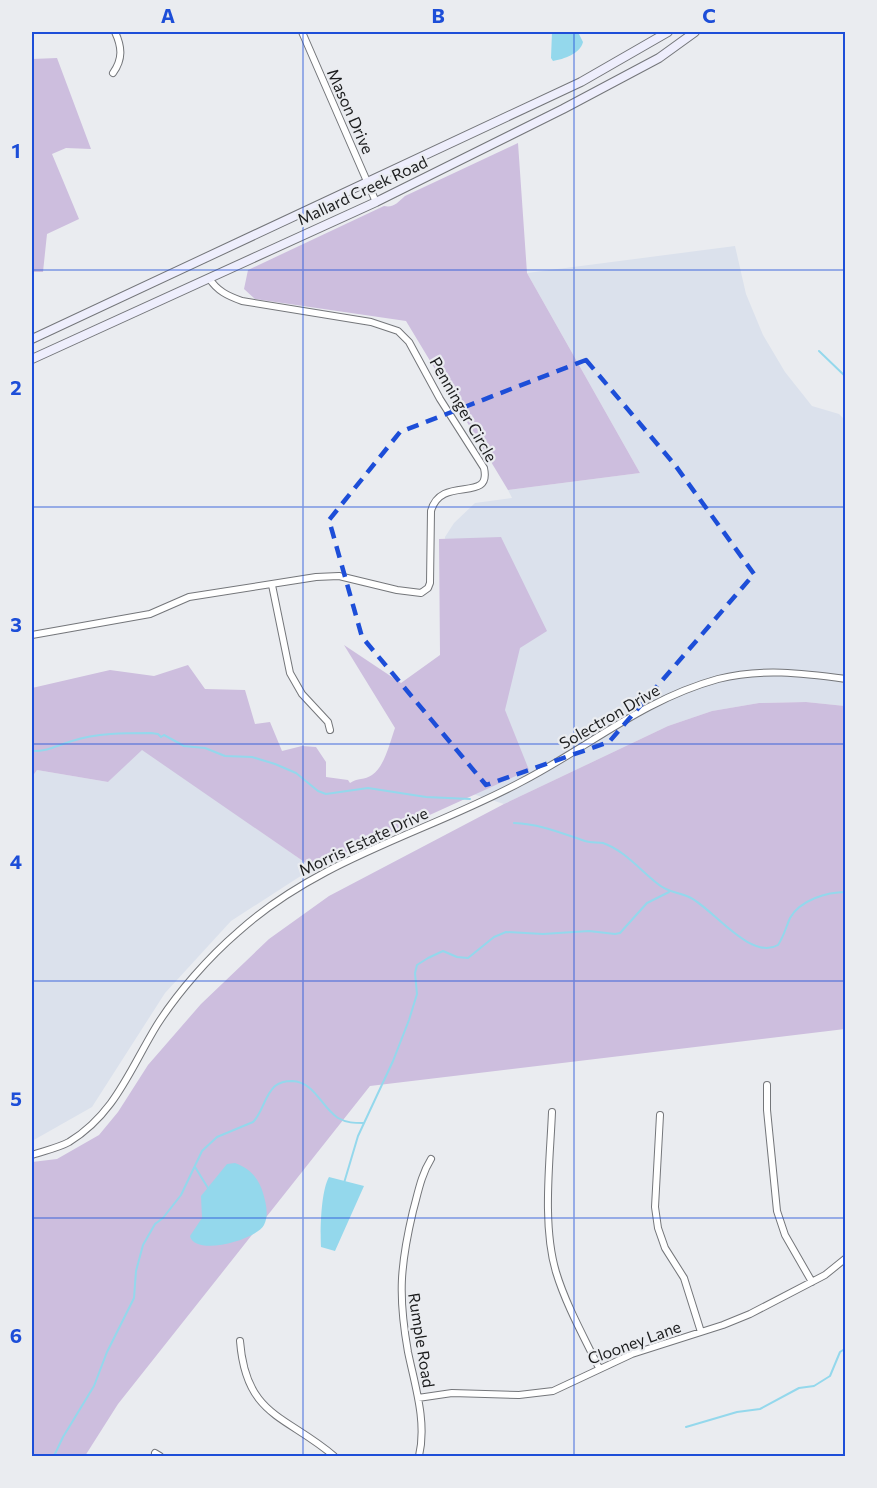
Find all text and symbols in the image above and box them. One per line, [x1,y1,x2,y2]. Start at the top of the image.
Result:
text: A [161,3,175,27]
text: B [431,3,445,27]
text: C [702,3,716,27]
street label: Mason Drive [324,65,378,157]
text: 1 [11,138,21,162]
street label: Mallard Creek Road [294,151,430,229]
street label: Penninger Circle [426,353,502,465]
text: 2 [10,375,22,399]
text: 3 [10,612,22,636]
street label: Solectron Drive [556,680,662,752]
street label: Morris Estate Drive [295,803,431,879]
text: 4 [10,849,22,873]
text: 5 [10,1086,22,1110]
street label: Rumple Road [405,1291,439,1389]
street label: Clooney Lane [585,1316,683,1368]
text: 6 [10,1323,22,1347]

